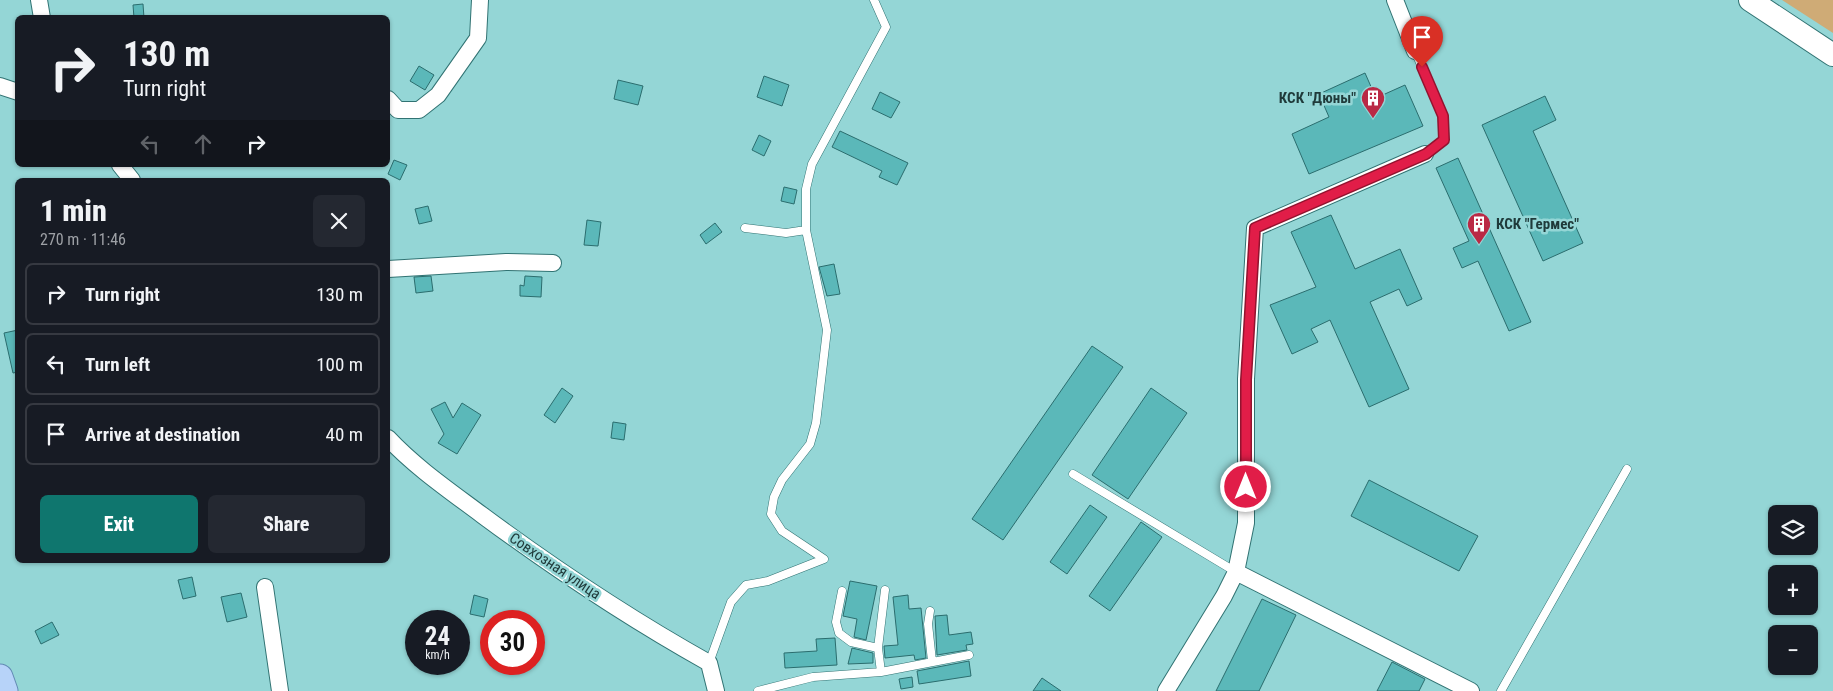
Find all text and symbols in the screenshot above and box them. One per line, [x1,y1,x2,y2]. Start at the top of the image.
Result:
pin [1401,16,1443,67]
icon: arrive [1408,23,1436,51]
text: 130 m [123,34,210,75]
icon: right [40,35,105,100]
text: Turn right [123,76,206,101]
building icon: КСК "Дюны" [1360,85,1386,119]
place label: КСК "Дюны" [1279,89,1356,107]
icon: left [136,130,164,158]
icon: ahead [189,130,217,158]
icon: right [242,130,270,158]
text: 1 min [40,193,107,228]
button: close [313,195,365,247]
building icon: КСК "Гермес" [1466,211,1492,245]
place label: КСК "Гермес" [1496,215,1579,233]
text: 270 m · 11:46 [40,230,126,249]
icon: right [42,280,70,308]
text: Turn right [85,283,160,306]
text: 130 m [316,283,363,306]
icon: left [42,350,70,378]
text: Turn left [85,353,150,376]
text: 100 m [316,353,363,376]
icon: arrive [42,420,70,448]
text: Arrive at destination [85,423,240,446]
text: 40 m [326,423,363,446]
position arrow [1219,460,1271,512]
button: Exit [40,495,198,553]
button: Share [208,495,365,553]
map controls [1768,505,1818,675]
button: layers [1768,505,1818,555]
street label: Совхозная улица [506,529,604,603]
button: + [1768,565,1818,615]
speed limit sign: 30 [480,610,545,675]
text: 24 [425,622,450,651]
button: − [1768,625,1818,675]
text: km/h [425,648,450,662]

